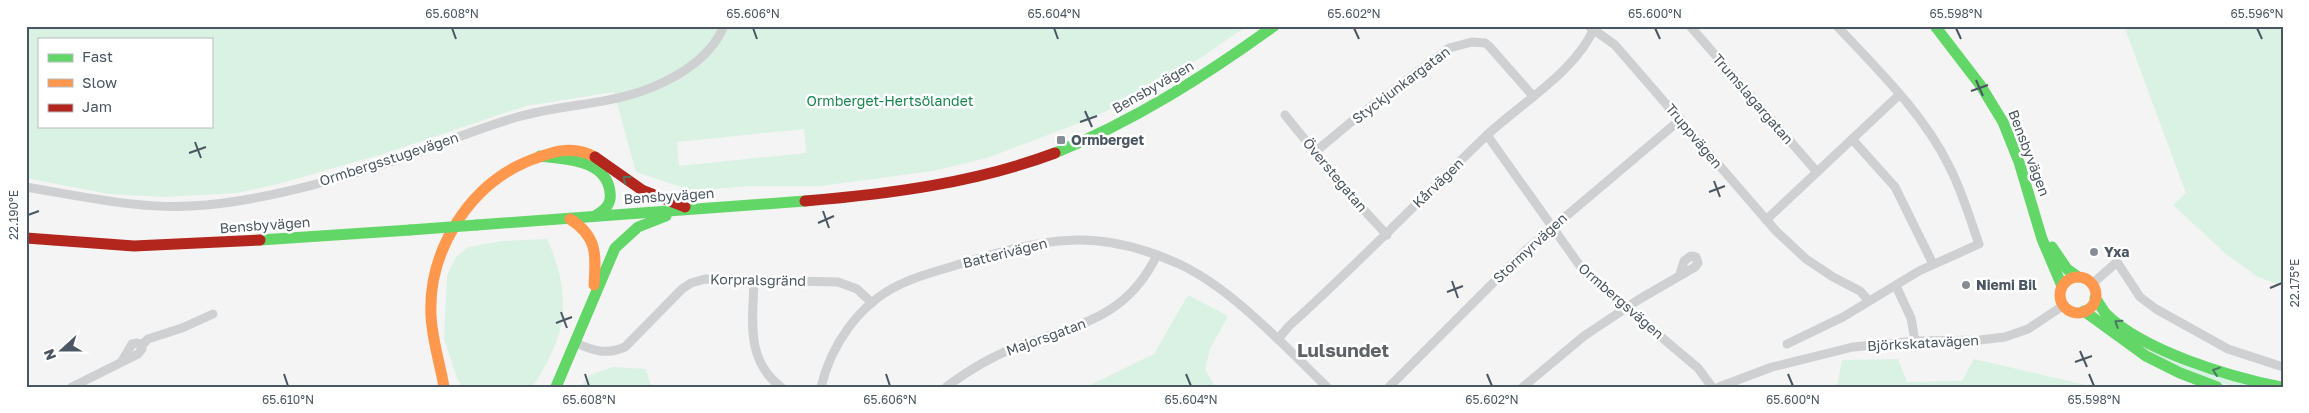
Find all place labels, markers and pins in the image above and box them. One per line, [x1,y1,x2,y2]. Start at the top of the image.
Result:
place label: Ormberget [1071,131,1144,148]
marker: Ormberget [1055,134,1067,146]
place label: Yxa [2104,243,2129,260]
marker: Yxa [2088,246,2100,258]
place label: Niemi Bil [1976,276,2037,293]
marker: Niemi Bil [1960,279,1972,291]

